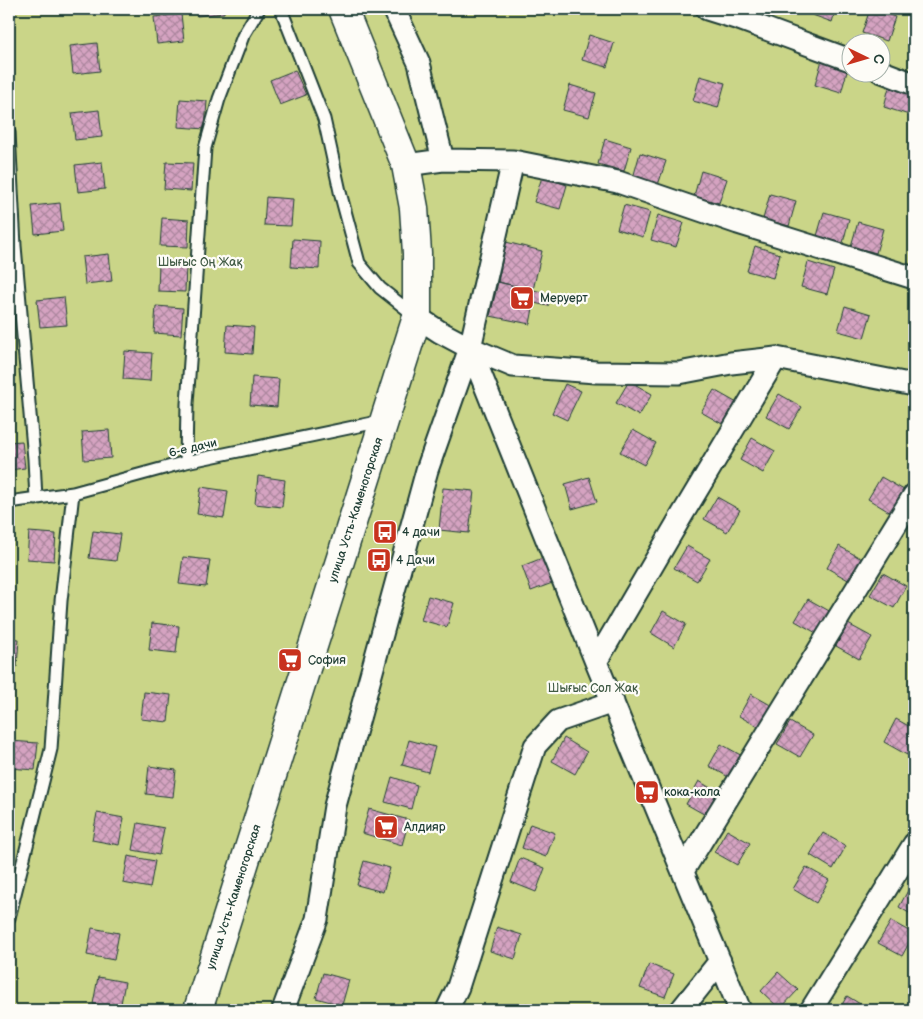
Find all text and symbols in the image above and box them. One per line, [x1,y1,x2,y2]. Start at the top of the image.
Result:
north arrow [840,32,890,82]
text: С [870,53,887,65]
park label: Шығыс Оң Жақ [158,255,242,270]
supermarket icon: Меруерт [509,285,535,311]
place label: Меруерт [540,291,588,306]
street label: 6-е дачи [167,435,219,461]
street label: улица Усть-Каменогорская [325,435,387,585]
bus stop icon: 4 дачи [372,519,398,545]
place label: 4 дачи [402,525,440,540]
bus stop icon: 4 Дачи [366,547,392,573]
place label: 4 Дачи [396,553,435,568]
supermarket icon: София [277,647,303,673]
place label: София [308,653,346,668]
park label: Шығыс Сол Жақ [548,681,638,696]
supermarket icon: кока-кола [634,779,660,805]
place label: кока-кола [664,785,720,800]
supermarket icon: Алдияр [373,814,399,840]
place label: Алдияр [403,820,446,835]
street label: улица Усть-Каменогорская [203,822,265,972]

